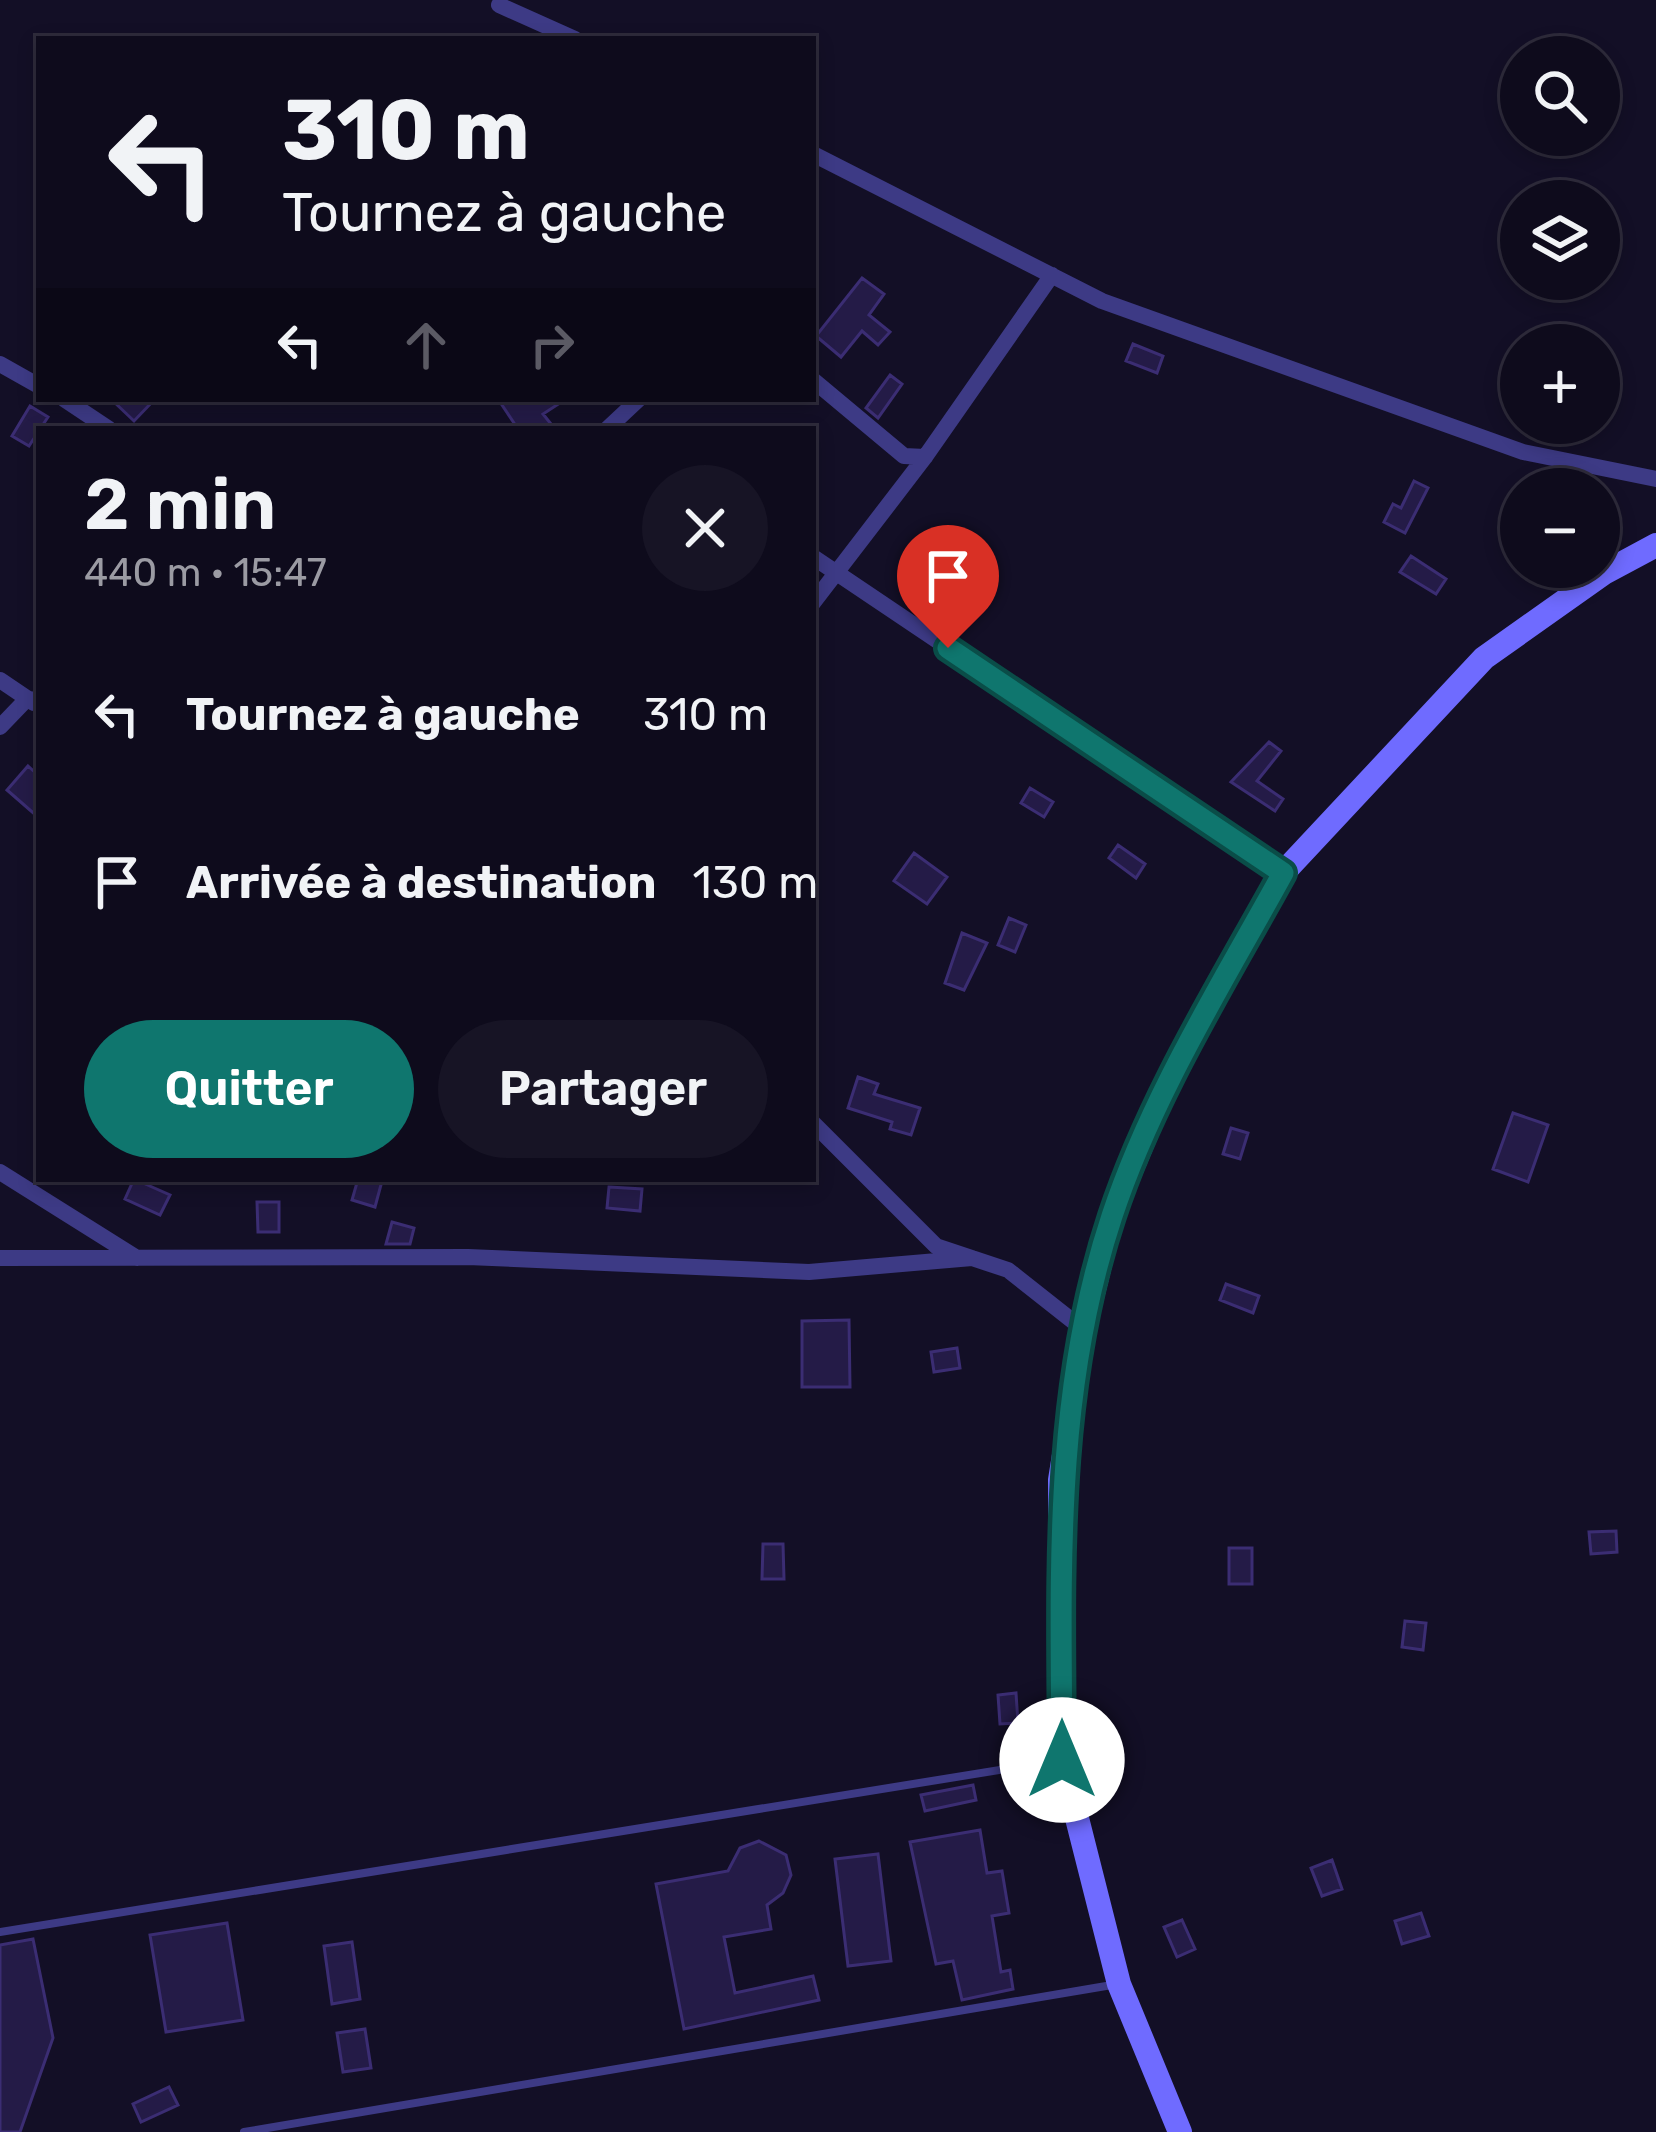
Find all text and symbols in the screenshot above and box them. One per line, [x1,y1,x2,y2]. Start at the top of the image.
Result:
map controls [1500,36,1620,588]
button: search [1500,36,1620,156]
text: 310 m [282,80,530,180]
icon: left [84,84,240,240]
button: layers [1500,180,1620,300]
text: Tournez à gauche [282,181,726,245]
icon: left [267,312,333,378]
icon: ahead [393,312,459,378]
icon: right [519,312,585,378]
button: + [1500,324,1620,444]
text: 2 min [84,462,276,547]
button: close [642,465,768,591]
button: − [1500,468,1620,588]
pin [897,525,999,648]
icon: arrive [915,543,981,609]
text: 440 m · 15:47 [84,550,327,596]
icon: left [84,681,150,747]
text: Tournez à gauche [186,688,580,741]
text: 310 m [643,688,768,741]
icon: arrive [84,849,150,915]
text: Arrivée à destination [186,856,656,909]
text: 130 m [692,856,818,909]
button: Quitter [84,1020,414,1158]
button: Partager [438,1020,768,1158]
position arrow [999,1697,1125,1823]

